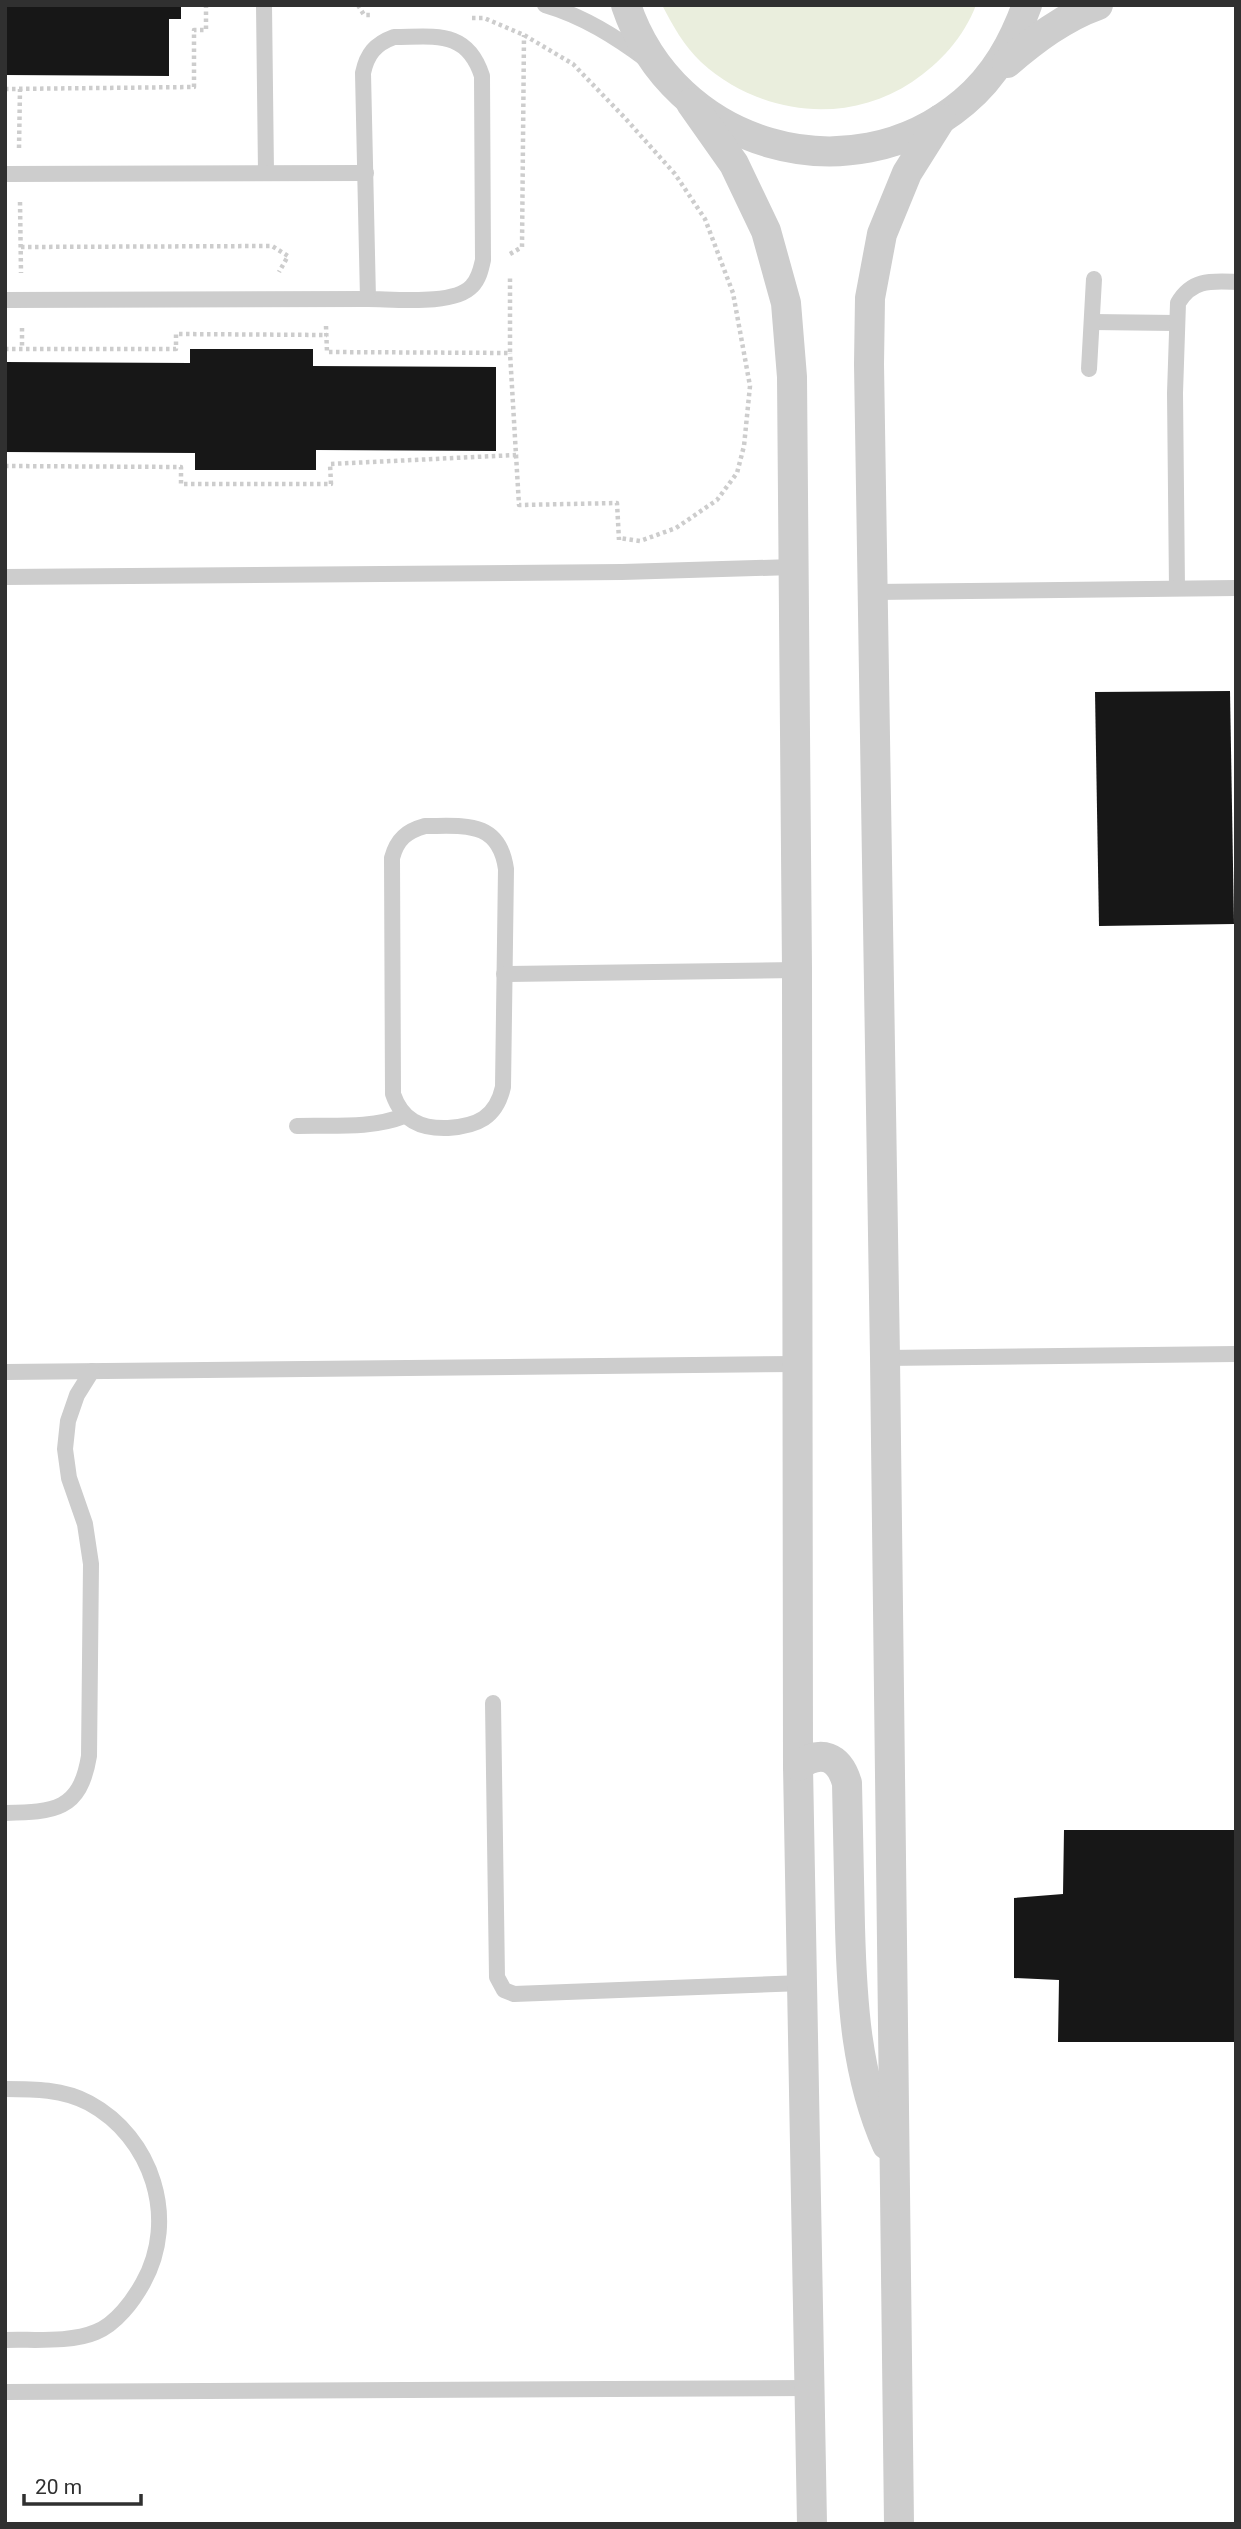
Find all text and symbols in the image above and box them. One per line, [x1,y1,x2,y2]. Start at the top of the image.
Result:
scale bar [24,2462,142,2506]
text: 20 m [35,2475,82,2499]

